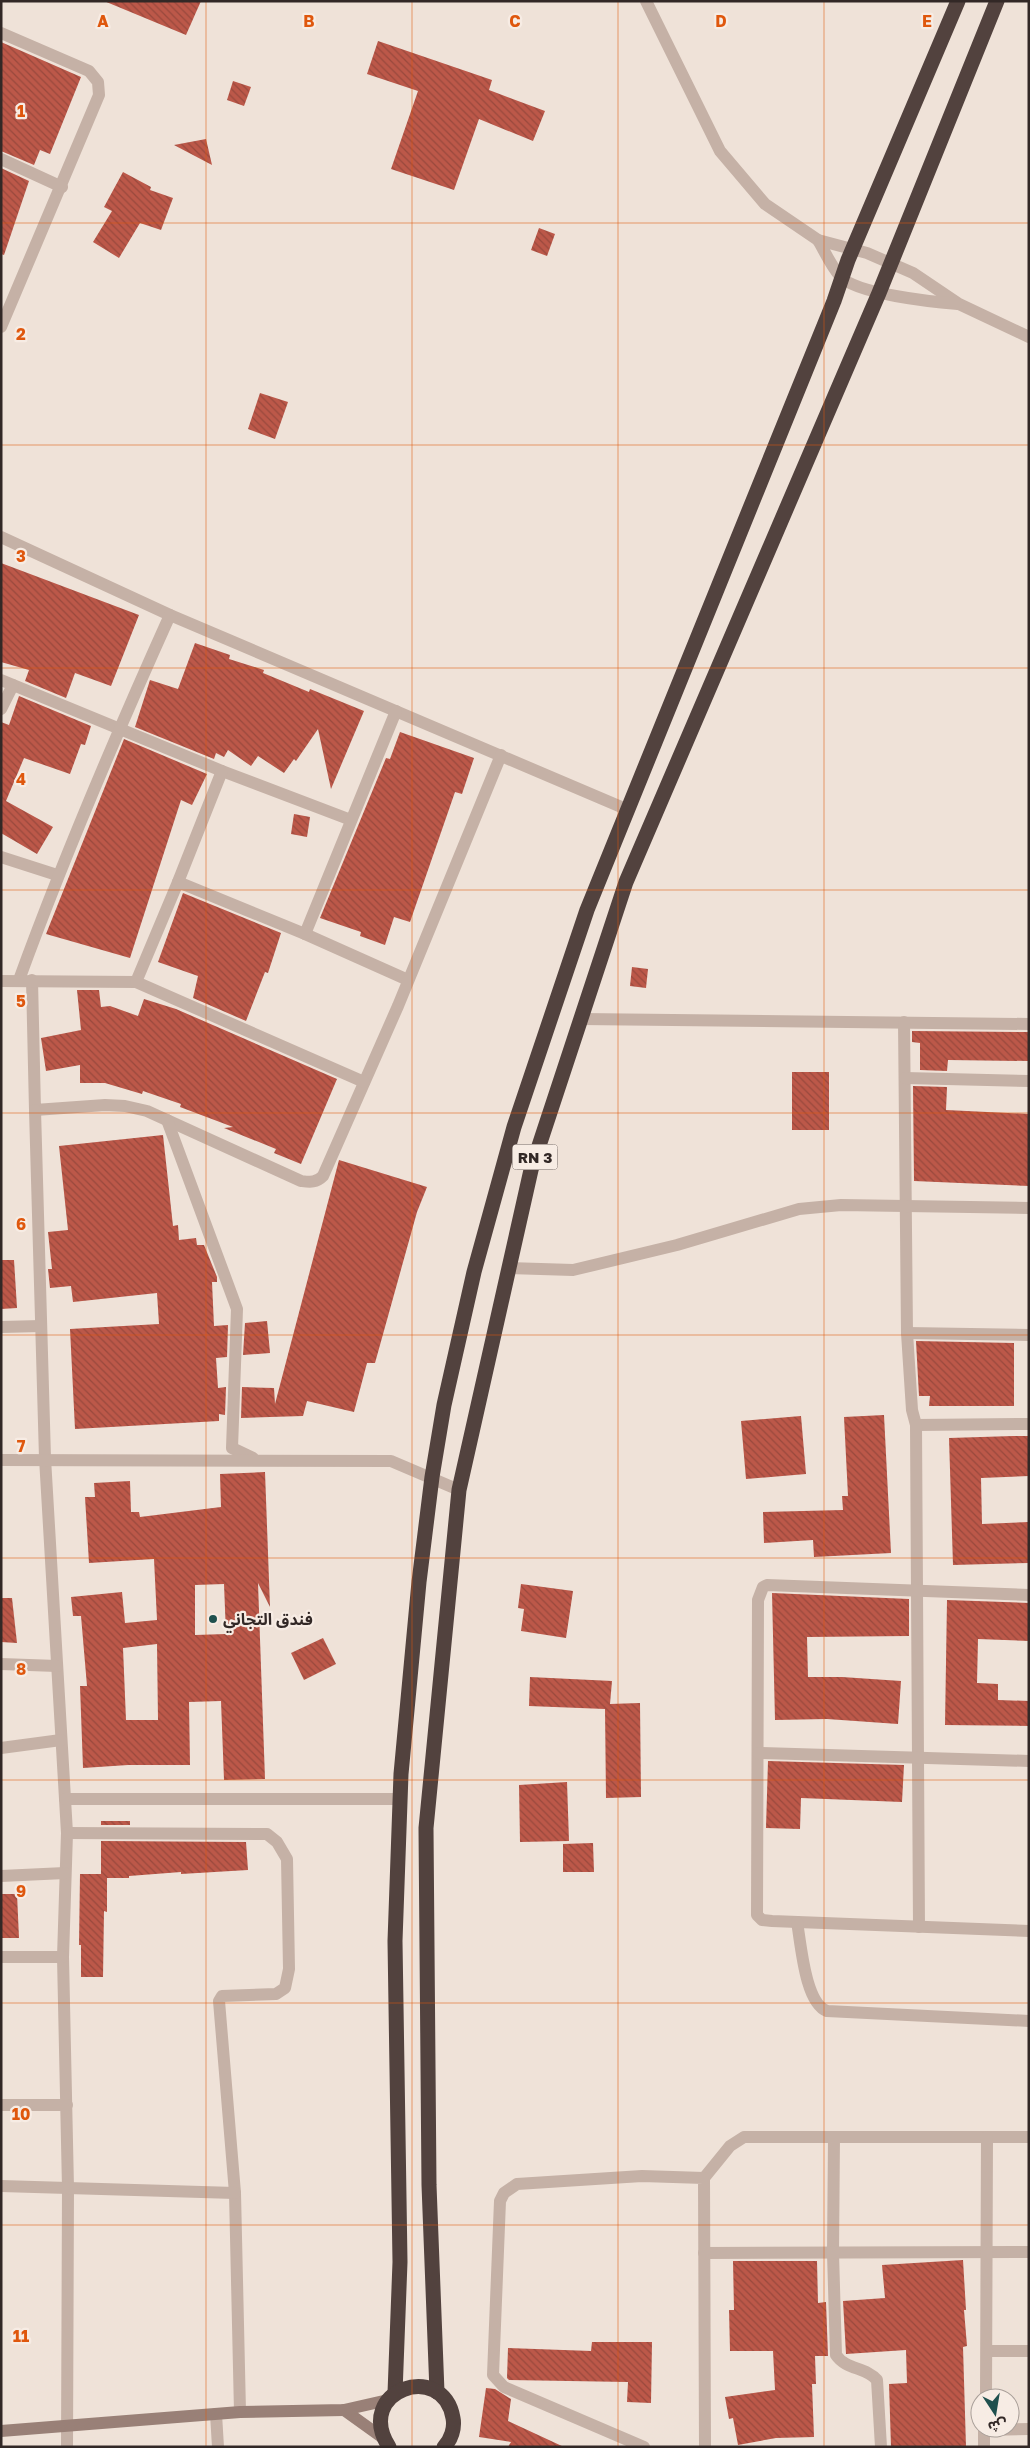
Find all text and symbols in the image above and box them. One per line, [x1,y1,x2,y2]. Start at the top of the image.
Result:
text: A [97,11,109,31]
text: B [303,11,315,31]
text: C [509,11,521,31]
text: D [715,11,727,31]
text: E [922,11,932,31]
text: 1 [17,101,25,121]
text: 2 [16,324,26,344]
text: 3 [16,546,26,566]
text: 4 [16,769,26,789]
text: 5 [16,991,26,1011]
road number: RN 3 [512,1144,558,1170]
text: 6 [16,1214,26,1234]
text: 7 [17,1436,26,1456]
place label: فندق التجاني [223,1609,313,1633]
marker: فندق التجاني [207,1613,219,1625]
text: 8 [16,1659,26,1679]
text: 9 [16,1881,26,1901]
text: 10 [12,2104,30,2124]
text: 11 [13,2326,29,2346]
north arrow [970,2388,1020,2438]
text: ش [987,2416,1009,2437]

